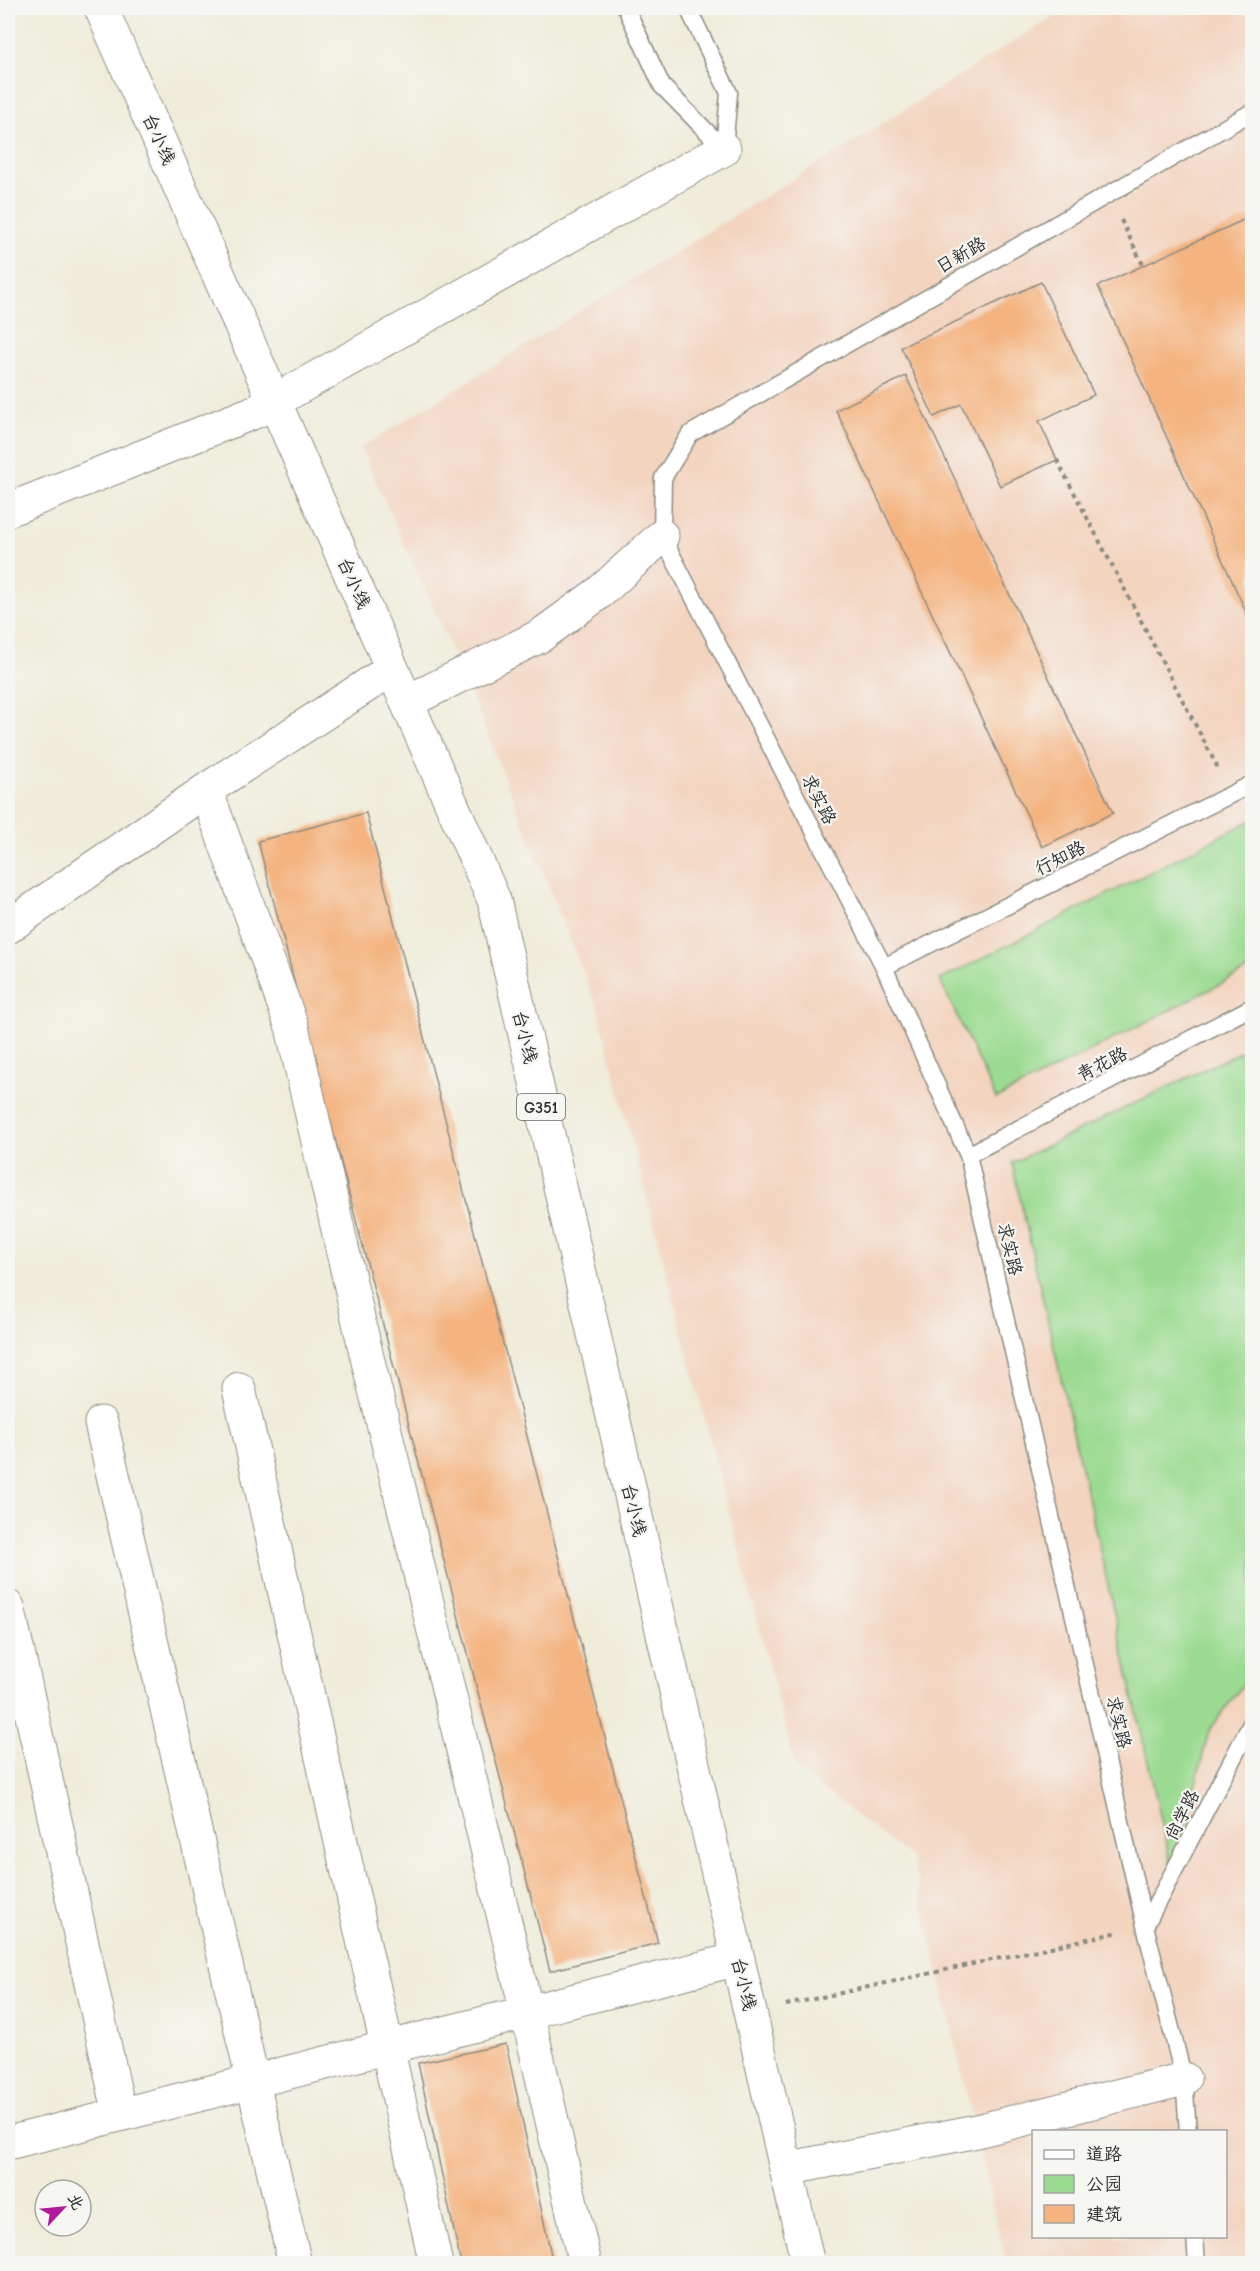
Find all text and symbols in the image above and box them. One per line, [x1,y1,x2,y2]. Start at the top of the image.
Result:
street label: 台小线 [138,110,179,168]
street label: 日新路 [933,233,990,278]
street label: 台小线 [333,554,374,612]
street label: 求实路 [797,770,840,828]
street label: 行知路 [1031,837,1089,880]
street label: 台小线 [508,1008,541,1066]
street label: 青花路 [1073,1043,1131,1086]
road number: G351 [517,1094,565,1120]
street label: 求实路 [993,1220,1026,1278]
street label: 台小线 [617,1481,650,1539]
street label: 求实路 [1102,1693,1135,1751]
street label: 尚学路 [1161,1786,1204,1844]
street label: 台小线 [727,1955,760,2013]
legend [1032,2130,1227,2238]
text: 道路 [1086,2144,1122,2165]
text: 公园 [1086,2174,1122,2195]
north arrow [33,2178,93,2238]
text: 北 [64,2191,87,2213]
text: 建筑 [1086,2204,1122,2225]

